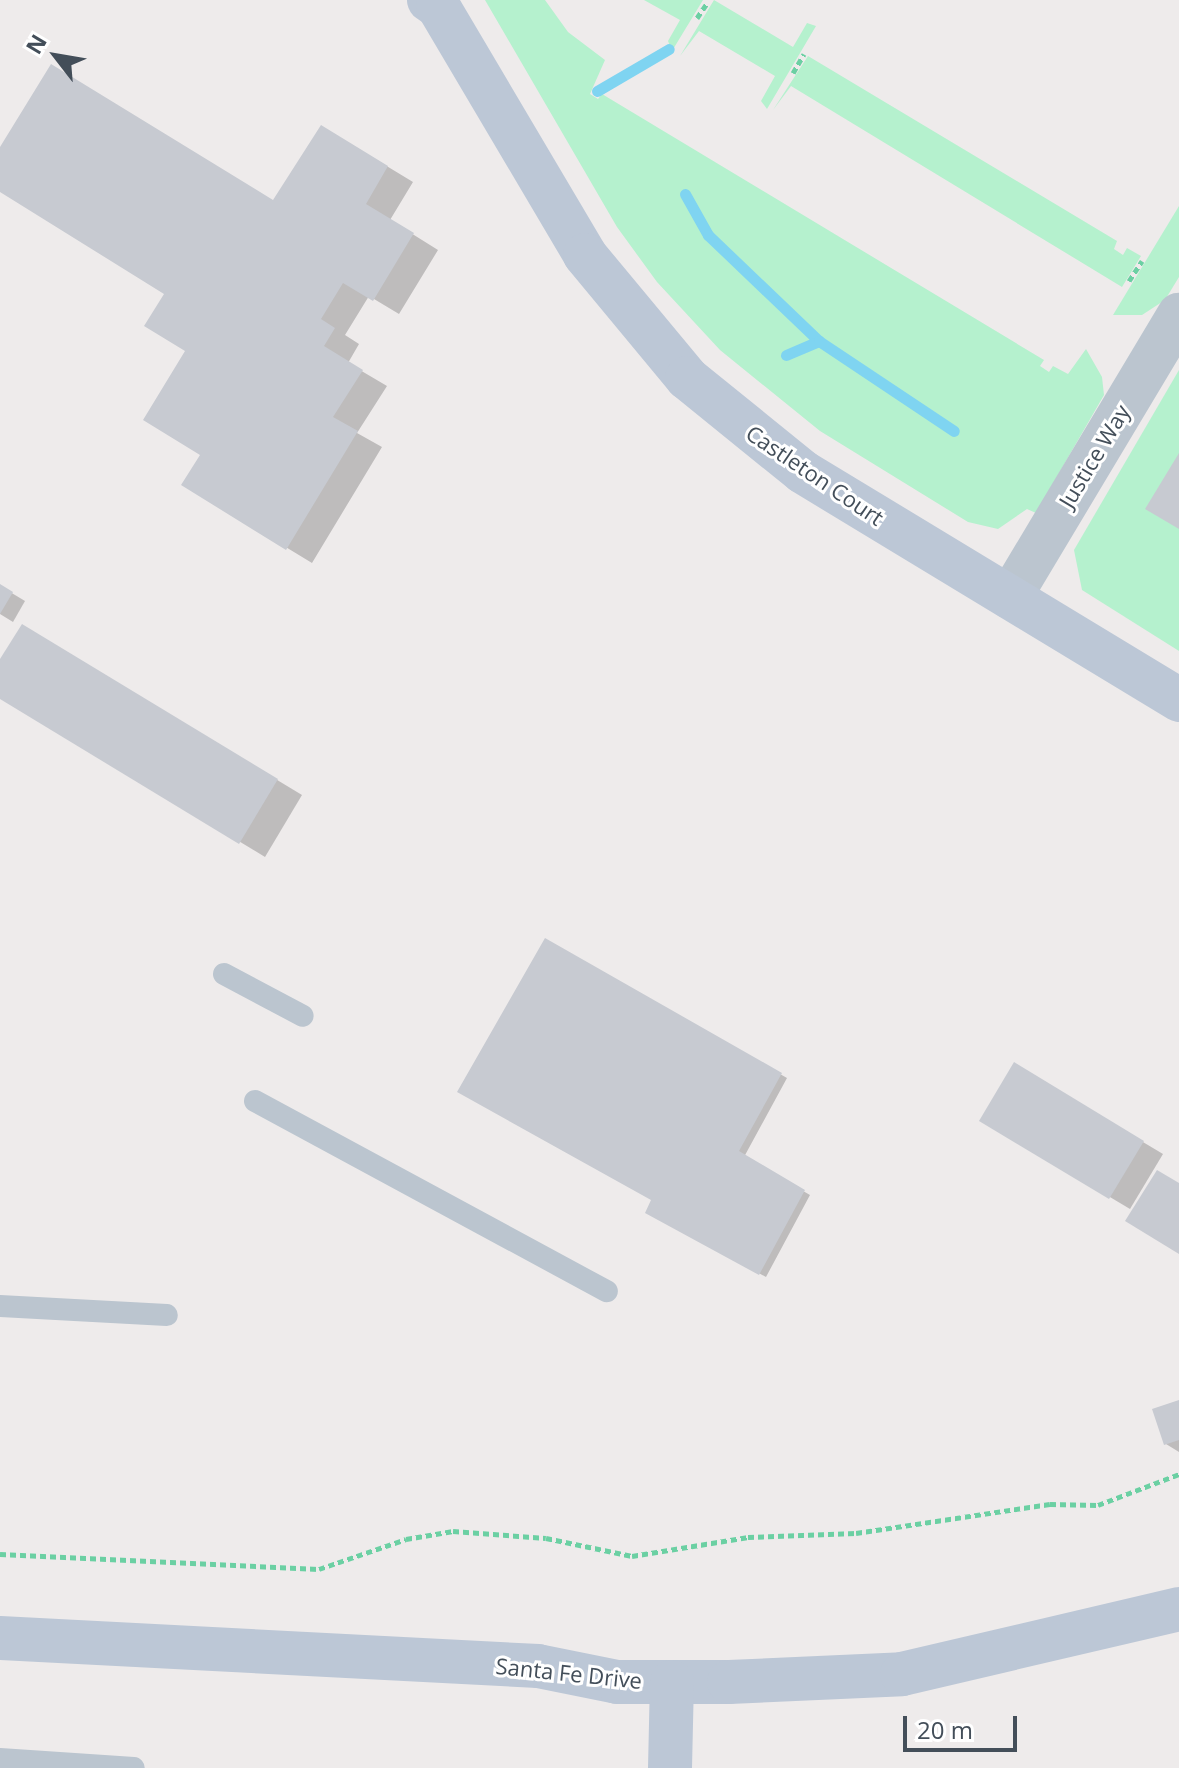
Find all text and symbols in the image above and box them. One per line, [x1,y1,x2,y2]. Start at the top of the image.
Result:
north arrow [16,16,96,96]
text: N [18,28,53,59]
street label: Justice Way [1053,400,1135,512]
street label: Castleton Court [741,419,889,531]
street label: Santa Fe Drive [495,1652,643,1694]
scale bar [907,1700,1021,1750]
text: 20 m [917,1713,973,1746]

